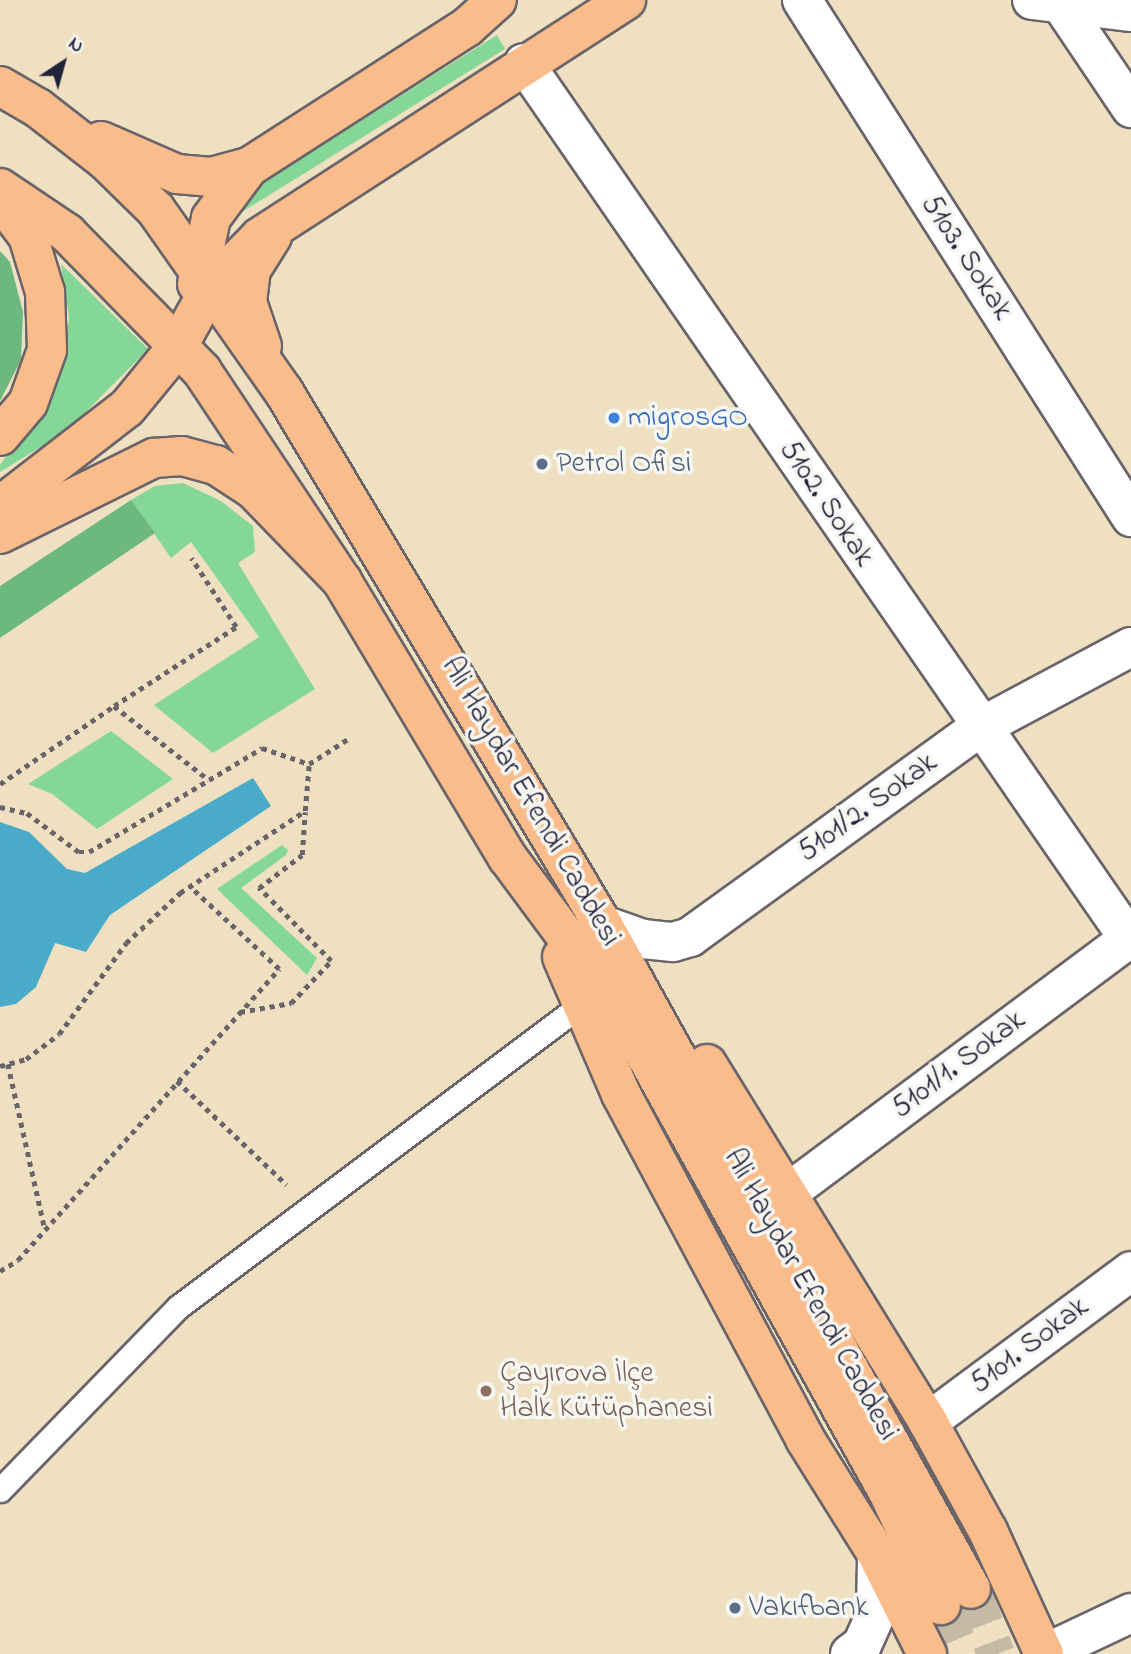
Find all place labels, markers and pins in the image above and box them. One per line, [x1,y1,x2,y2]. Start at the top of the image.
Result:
place label: migrosGO [628,400,748,436]
marker: migrosGO [606,410,622,426]
place label: Petrol Ofisi [556,446,691,482]
marker: Petrol Ofisi [534,456,550,472]
place label: Çayırova İlçe Halk Kütüphanesi [500,1356,713,1426]
marker: Çayırova İlçe Halk Kütüphanesi [478,1383,494,1399]
place label: Vakıfbank [749,1590,869,1626]
marker: Vakıfbank [727,1600,743,1616]

